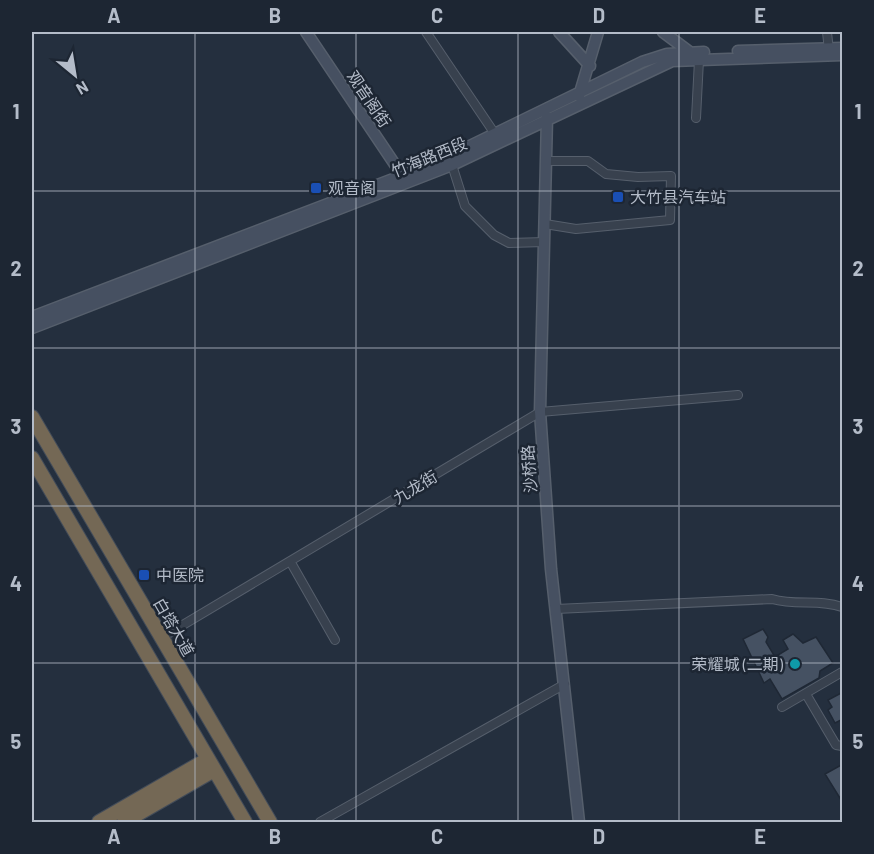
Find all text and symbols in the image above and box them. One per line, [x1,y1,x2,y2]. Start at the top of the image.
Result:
text: A [107,3,121,27]
text: B [269,3,281,27]
text: C [431,3,443,27]
text: D [593,3,605,27]
text: E [754,3,766,27]
north arrow [45,45,105,105]
street label: 观音阁街 [344,67,395,131]
text: N [73,78,92,99]
text: 1 [12,99,20,123]
text: 1 [854,99,862,123]
street label: 竹海路西段 [388,133,469,180]
place label: 观音阁 [328,178,376,197]
marker: 观音阁 [309,181,323,195]
place label: 大竹县汽车站 [630,187,726,206]
marker: 大竹县汽车站 [611,190,625,204]
text: 2 [10,256,22,280]
text: 2 [852,256,864,280]
text: 3 [11,414,21,438]
text: 3 [853,414,863,438]
street label: 沙桥路 [517,444,540,494]
street label: 九龙街 [389,466,440,507]
place label: 中医院 [156,565,204,584]
marker: 中医院 [137,568,151,582]
text: 4 [10,571,22,595]
text: 4 [852,571,864,595]
street label: 白塔大道 [150,594,199,659]
place label: 荣耀城 (二期) [691,654,784,673]
marker: 荣耀城 (二期) [788,657,802,671]
text: 5 [11,729,22,753]
text: 5 [853,729,864,753]
text: A [107,824,121,848]
text: B [269,824,281,848]
text: C [431,824,443,848]
text: D [593,824,605,848]
text: E [754,824,766,848]

